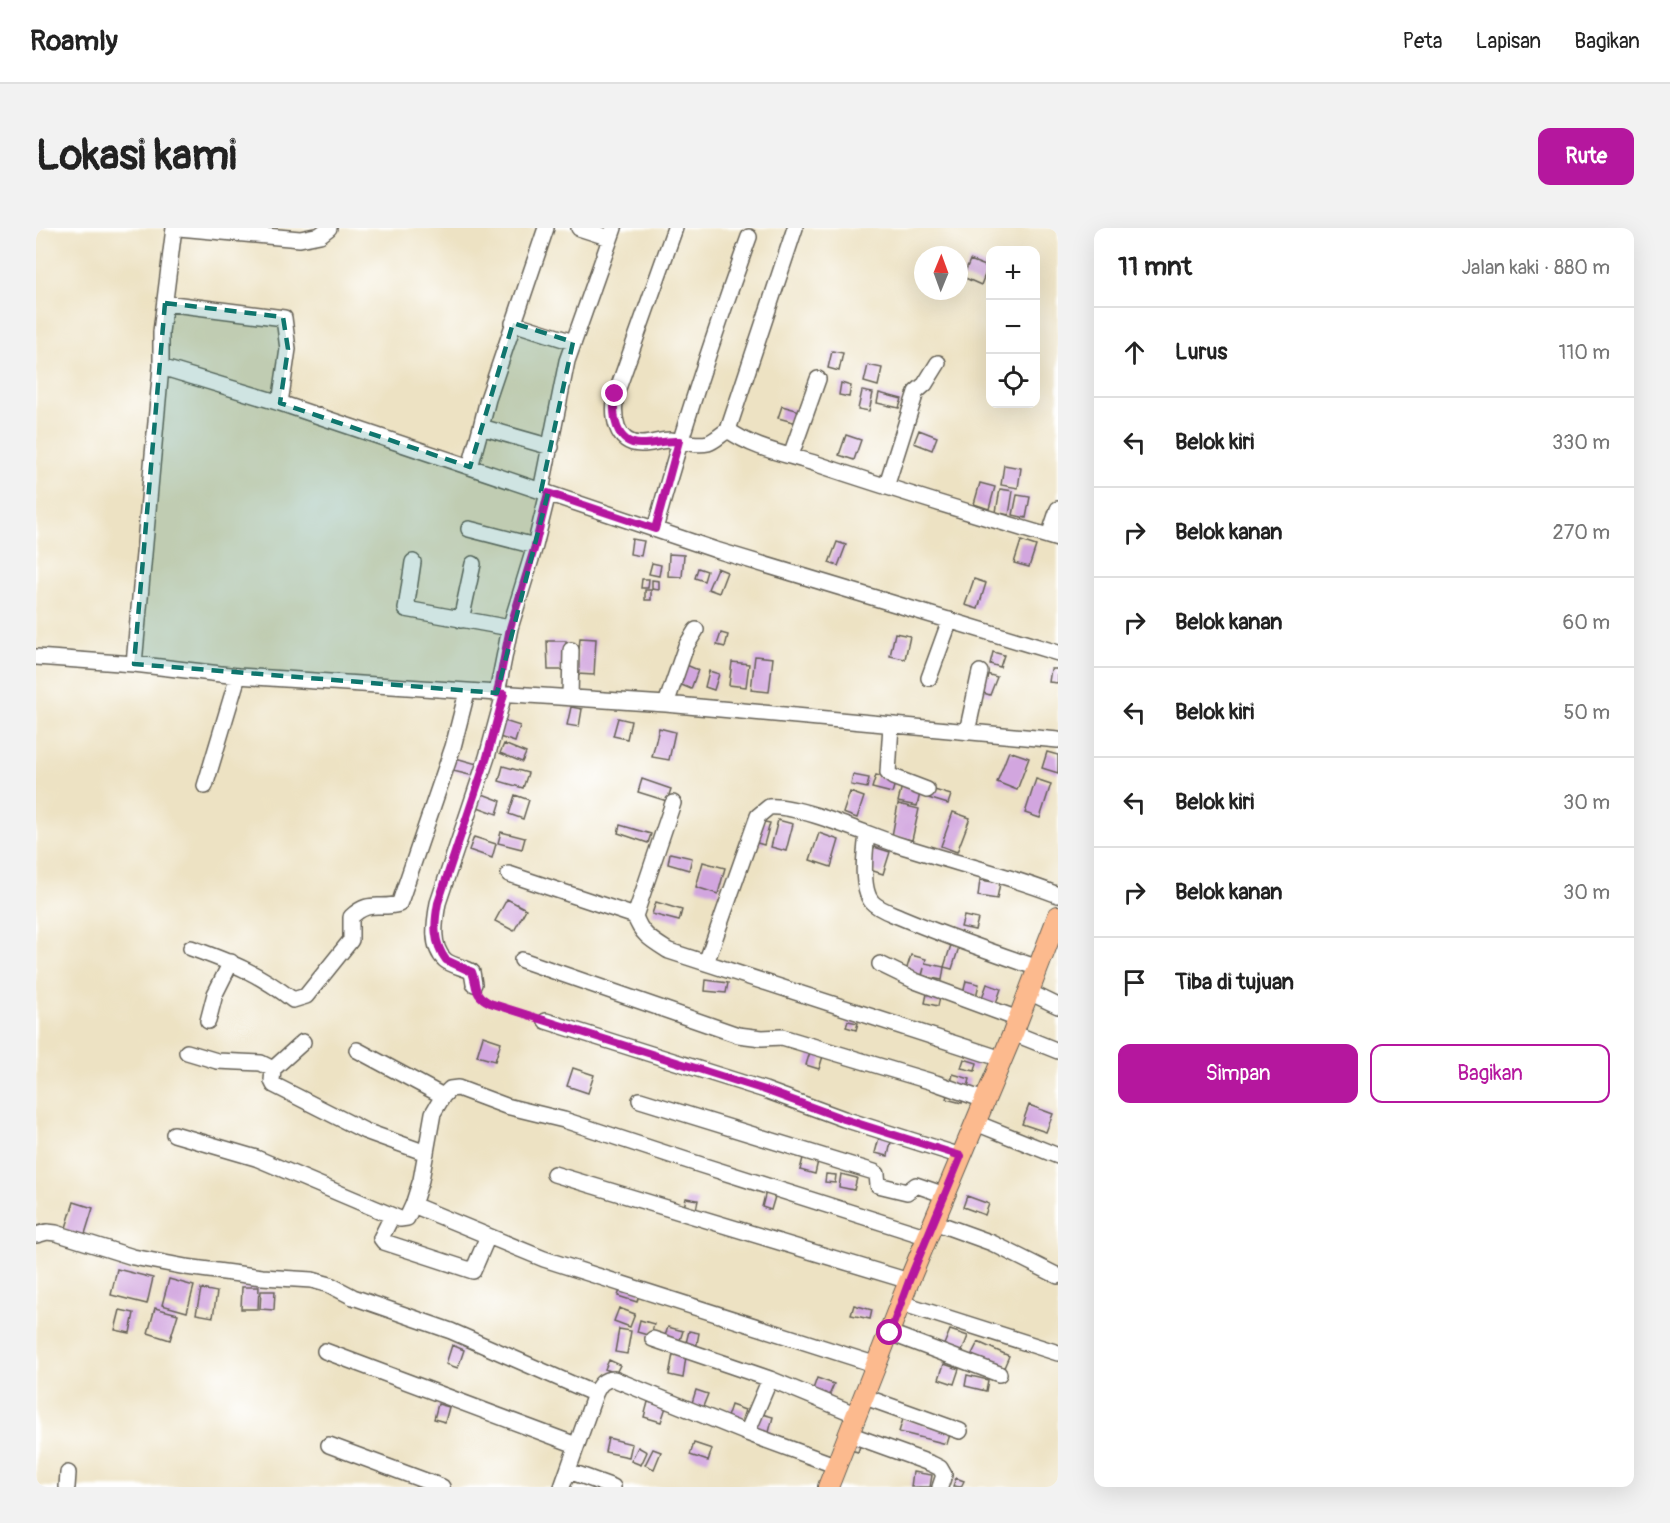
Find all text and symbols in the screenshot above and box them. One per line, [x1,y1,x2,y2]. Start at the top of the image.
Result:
text: Roamly [30,24,118,59]
text: Peta [1402,28,1443,55]
text: Lapisan [1476,28,1541,55]
text: Bagikan [1574,28,1640,55]
button: Rute [1538,128,1634,185]
text: Lokasi kami [36,130,236,182]
north arrow [914,246,968,300]
map controls [986,246,1040,408]
button: + [986,246,1040,300]
text: 11 mnt [1118,251,1192,283]
text: Jalan kaki · 880 m [1461,255,1610,280]
button: − [986,300,1040,354]
icon: ahead [1118,336,1151,369]
text: Lurus [1175,338,1227,366]
text: 110 m [1559,340,1610,365]
button: locate [986,354,1040,408]
route end [601,380,627,406]
icon: left [1118,426,1151,459]
text: Belok kiri [1175,428,1254,456]
text: 330 m [1552,430,1610,455]
icon: right [1118,516,1151,549]
text: Belok kanan [1175,518,1283,546]
text: 270 m [1552,520,1610,545]
icon: right [1118,606,1151,639]
text: Belok kanan [1175,608,1283,636]
text: 60 m [1563,610,1610,635]
icon: left [1118,696,1151,729]
text: Belok kiri [1175,698,1254,726]
text: 50 m [1563,700,1610,725]
icon: left [1118,786,1151,819]
text: Belok kiri [1175,788,1254,816]
text: 30 m [1563,790,1610,815]
icon: right [1118,876,1151,909]
text: Belok kanan [1175,878,1283,906]
text: 30 m [1563,880,1610,905]
icon: arrive [1118,966,1151,999]
text: Tiba di tujuan [1175,968,1294,996]
button: Simpan [1118,1044,1358,1103]
button: Bagikan [1370,1044,1610,1103]
route start [876,1319,902,1345]

